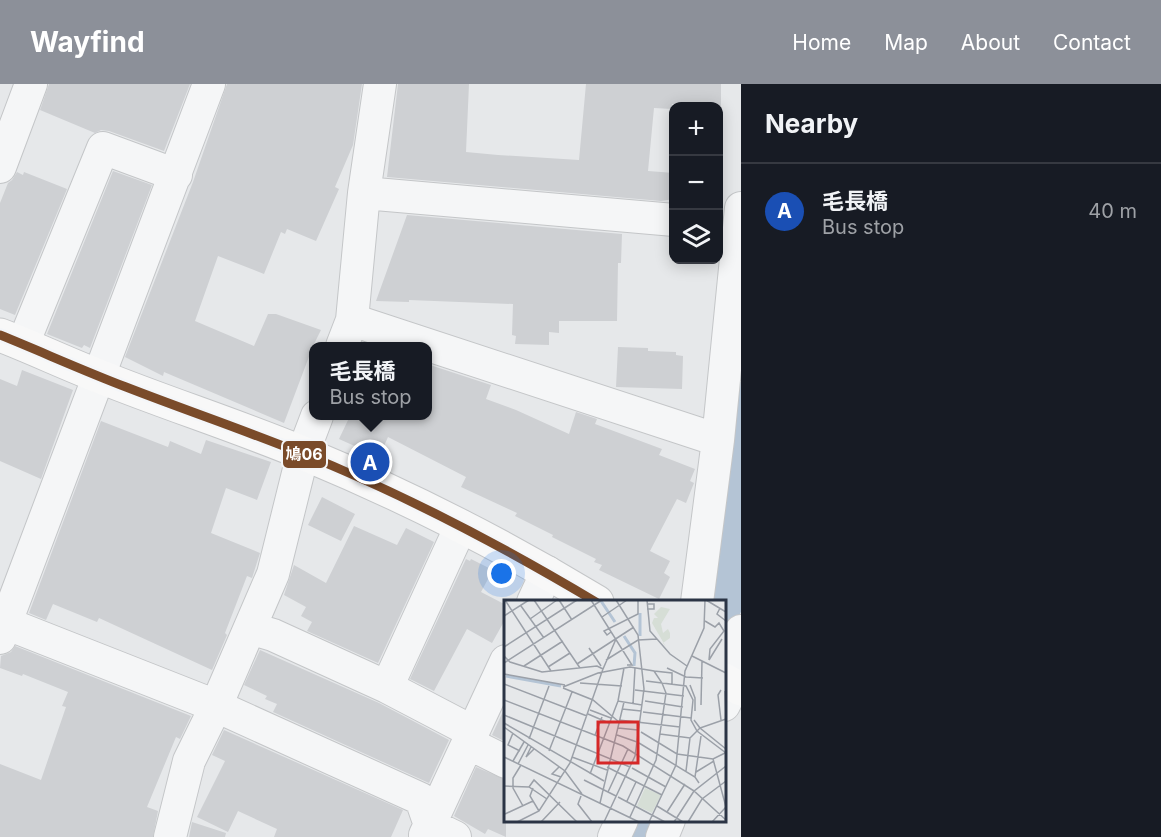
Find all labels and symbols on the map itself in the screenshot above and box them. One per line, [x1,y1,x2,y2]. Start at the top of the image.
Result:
line badge: 鳩06 [282,440,327,469]
pin: A [350,440,389,484]
text: 鳩06 [285,444,323,464]
your location [487,559,516,588]
inset map [504,600,726,822]

